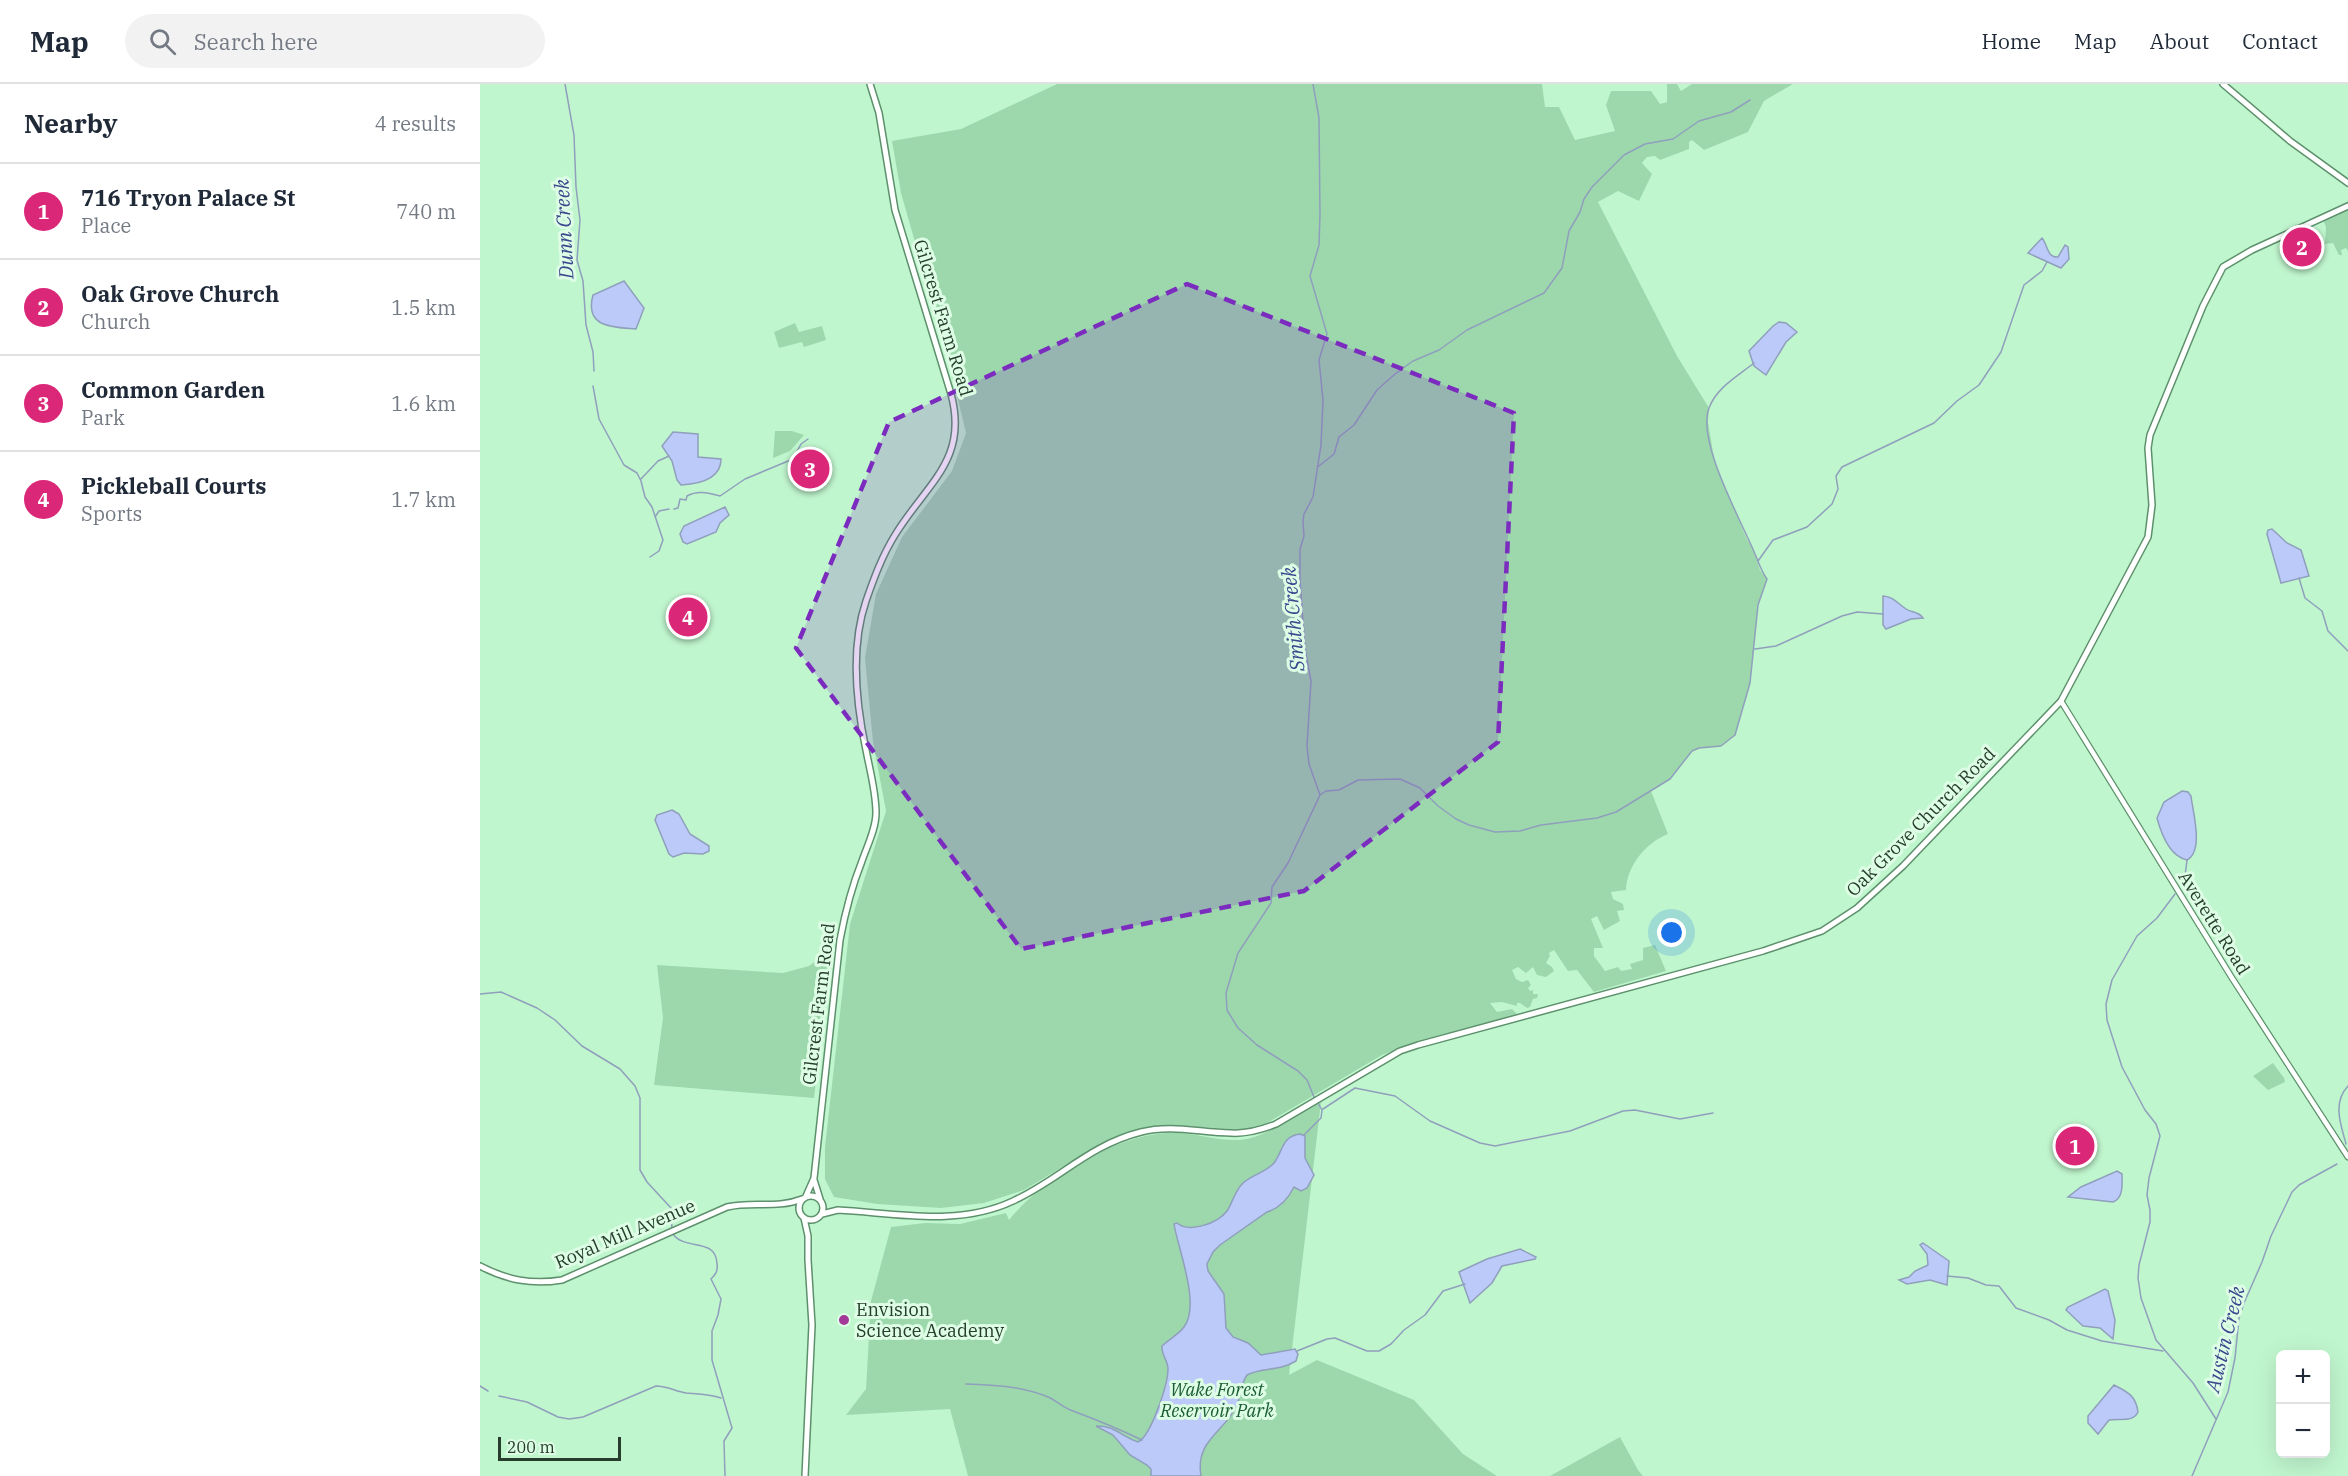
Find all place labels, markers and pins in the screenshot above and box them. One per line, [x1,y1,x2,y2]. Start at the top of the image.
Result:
pin: 2 [2282,224,2322,270]
pin: 3 [790,446,830,492]
pin: 4 [668,594,708,640]
pin: 1 [2056,1124,2094,1168]
place label: Envision Science Academy [856,1298,1004,1342]
marker: Envision Science Academy [837,1313,851,1327]

